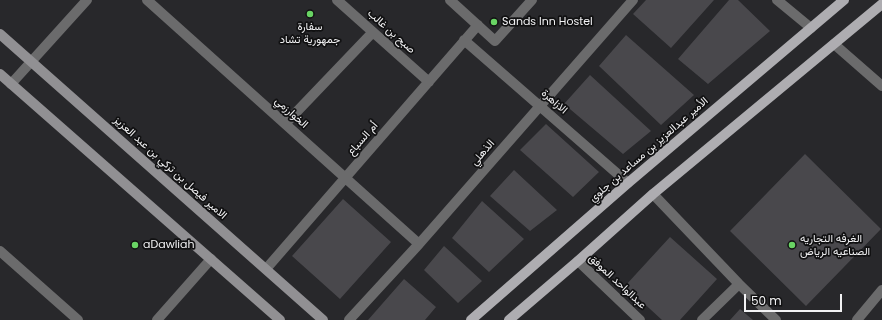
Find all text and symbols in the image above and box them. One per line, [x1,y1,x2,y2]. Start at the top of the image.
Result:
street label: صبح بن غالب [364,7,418,57]
marker: سفارة جمهورية تشاد [305,9,315,19]
place label: Sands Inn Hostel [502,15,593,29]
marker: Sands Inn Hostel [489,17,499,27]
place label: سفارة جمهورية تشاد [280,20,340,46]
street label: الازاهرة [538,87,570,117]
street label: الخوارزمي [272,95,310,131]
street label: الأمير عبدالعزيز بن مساعد بن جلوي [587,95,711,205]
street label: الامير فيصل بن تركي بن عبد العزيز [111,114,229,222]
street label: أم السباع [345,120,381,158]
street label: الذهلي [468,137,498,169]
place label: الغرفه التجاريه الصناعيه الرياض [800,232,870,258]
place label: aDawliah [143,238,195,252]
marker: aDawliah [130,240,140,250]
marker: الغرفه التجاريه الصناعيه الرياض [787,240,797,250]
street label: عبدالواحد الموفق [585,252,649,312]
scale bar [746,286,844,312]
text: 50 m [751,292,782,309]

